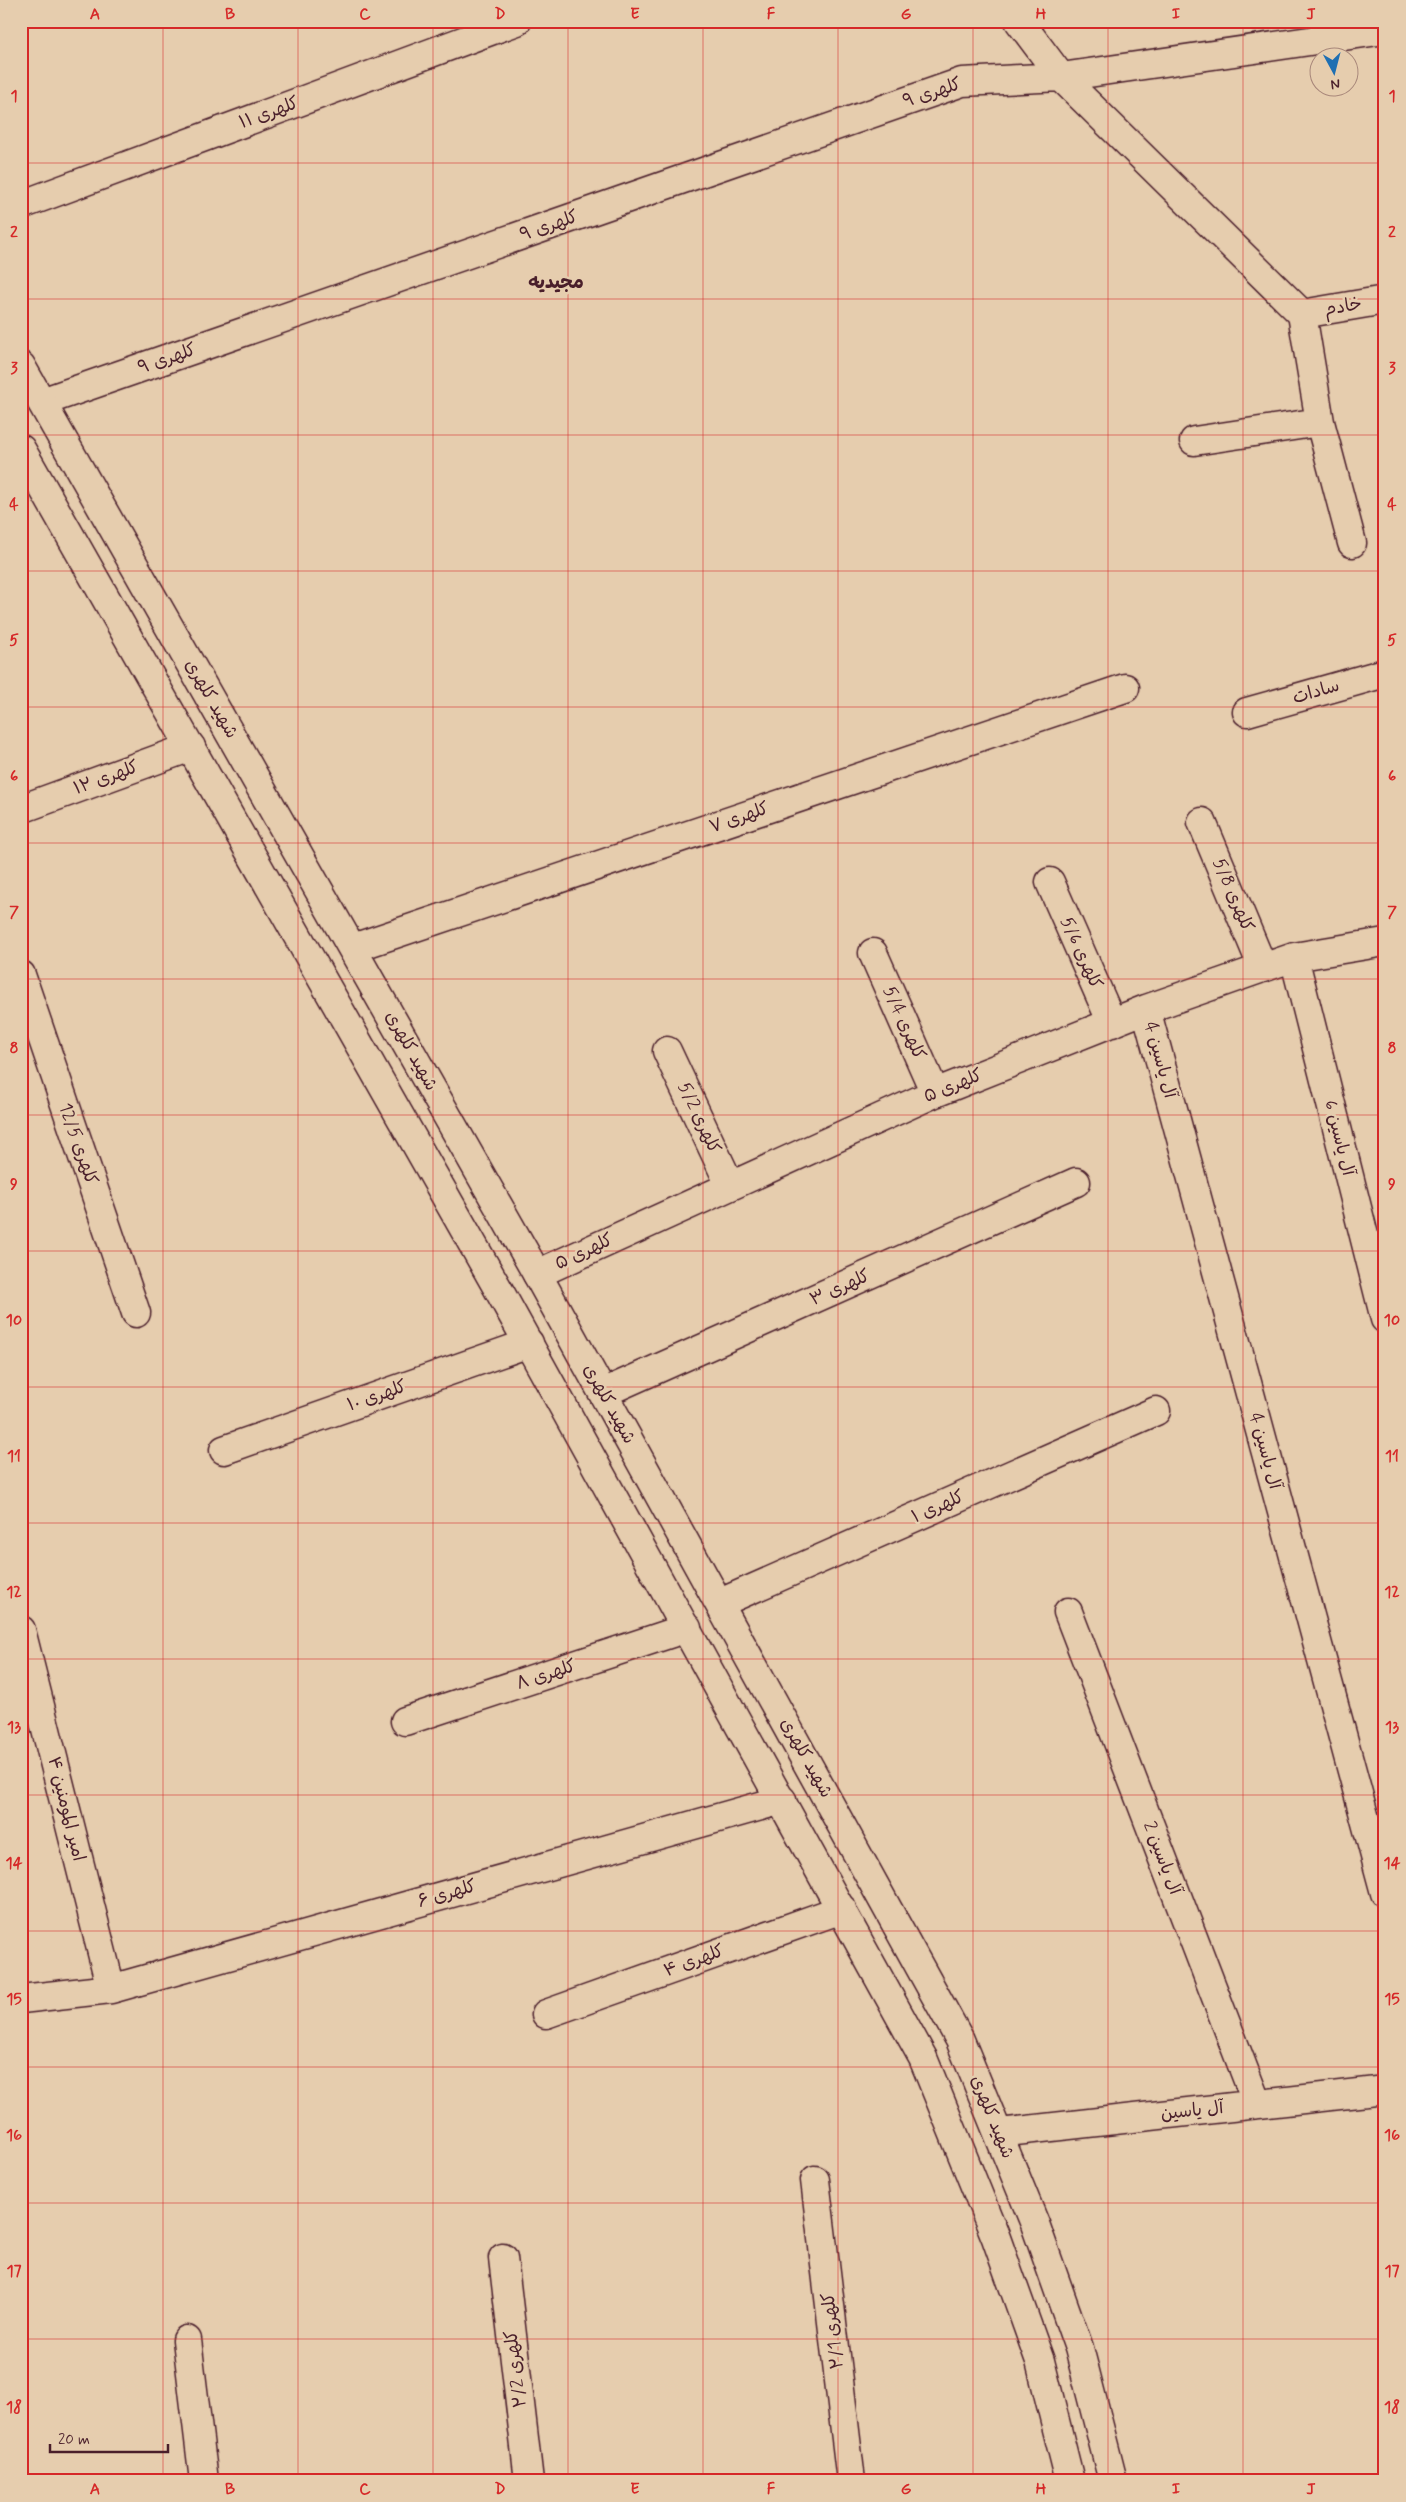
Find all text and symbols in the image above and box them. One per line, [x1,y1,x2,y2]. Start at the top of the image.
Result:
text: A [90,4,100,25]
text: B [225,4,235,25]
text: C [359,4,371,25]
text: D [494,4,506,25]
text: E [630,4,640,25]
text: F [767,4,776,25]
text: G [901,4,912,25]
text: H [1036,4,1047,25]
text: I [1172,4,1181,25]
text: J [1306,4,1316,25]
north arrow [1308,48,1358,98]
street label: کلهری ۹ [900,72,965,114]
text: N [1330,74,1341,93]
text: 1 [10,86,18,107]
text: 1 [1388,86,1396,107]
street label: کلهری ۱۱ [236,91,303,135]
street label: کلهری ۹ [517,205,582,247]
text: 2 [10,222,18,243]
text: 2 [1388,222,1396,243]
district label: مجیدیه [528,270,584,295]
street label: خادم [1322,292,1364,323]
street label: کلهری ۹ [135,338,200,380]
text: 3 [10,358,18,379]
text: 3 [1388,358,1396,379]
text: 4 [9,494,19,515]
text: 4 [1387,494,1397,515]
text: 5 [9,630,19,651]
text: 5 [1387,630,1397,651]
street label: شهید کلهری [179,655,243,743]
street label: سادات [1290,674,1342,710]
street label: کلهری ۱۲ [70,755,142,801]
text: 6 [10,766,18,787]
text: 6 [1388,766,1396,787]
street label: کلهری ۷ [706,797,772,839]
street label: کلهری 5/8 [1207,855,1259,936]
text: 7 [9,902,19,923]
text: 7 [1387,902,1397,923]
street label: کلهری 5/6 [1054,913,1108,993]
street label: کلهری 5/4 [877,982,931,1064]
street label: شهید کلهری [379,1007,443,1095]
street label: آل یاسین 4 [1138,1019,1182,1102]
text: 8 [9,1038,19,1059]
text: 8 [1387,1038,1397,1059]
street label: کلهری ۵ [920,1063,986,1109]
street label: کلهری 5/2 [672,1078,726,1158]
street label: آل یاسین 6 [1318,1098,1360,1180]
street label: کلهری 12/5 [53,1100,103,1188]
text: 9 [10,1174,18,1195]
text: 9 [1388,1174,1396,1195]
street label: کلهری ۵ [551,1228,617,1276]
street label: کلهری ۳ [806,1264,874,1312]
text: 10 [6,1310,22,1331]
text: 10 [1384,1310,1400,1331]
street label: شهید کلهری [577,1360,641,1448]
street label: کلهری ۱۰ [344,1375,410,1417]
street label: آل یاسین 4 [1243,1410,1287,1493]
text: 11 [7,1446,21,1467]
text: 11 [1385,1446,1399,1467]
street label: کلهری ۱ [908,1485,968,1529]
text: 12 [6,1582,22,1603]
text: 12 [1384,1582,1400,1603]
street label: کلهری ۸ [513,1654,579,1696]
street label: شهید کلهری [774,1714,838,1802]
text: 13 [7,1717,21,1738]
text: 13 [1385,1717,1399,1738]
street label: امیر المومنین ۴ [41,1754,91,1864]
street label: آل یاسین 2 [1137,1818,1188,1900]
text: 14 [6,1853,23,1874]
text: 14 [1384,1853,1401,1874]
street label: کلهری ۶ [415,1874,479,1914]
street label: کلهری ۴ [661,1939,728,1983]
text: 15 [6,1989,22,2010]
text: 15 [1384,1989,1400,2010]
street label: شهید کلهری [964,2072,1020,2162]
street label: آل یاسین [1159,2096,1226,2126]
text: 16 [6,2125,22,2146]
text: 16 [1384,2125,1400,2146]
text: 17 [6,2261,22,2282]
text: 17 [1384,2261,1400,2282]
street label: کلهری ۲/1 [816,2291,850,2371]
street label: کلهری ۲/2 [499,2329,533,2409]
text: 18 [6,2397,22,2418]
text: 18 [1384,2397,1400,2418]
scale bar [50,2422,168,2454]
text: 20 m [58,2430,90,2450]
text: A [90,2479,100,2500]
text: B [225,2479,235,2500]
text: C [359,2479,371,2500]
text: D [494,2479,506,2500]
text: E [630,2479,640,2500]
text: F [767,2479,776,2500]
text: G [901,2479,912,2500]
text: H [1036,2479,1047,2500]
text: I [1172,2479,1181,2500]
text: J [1306,2479,1316,2500]

